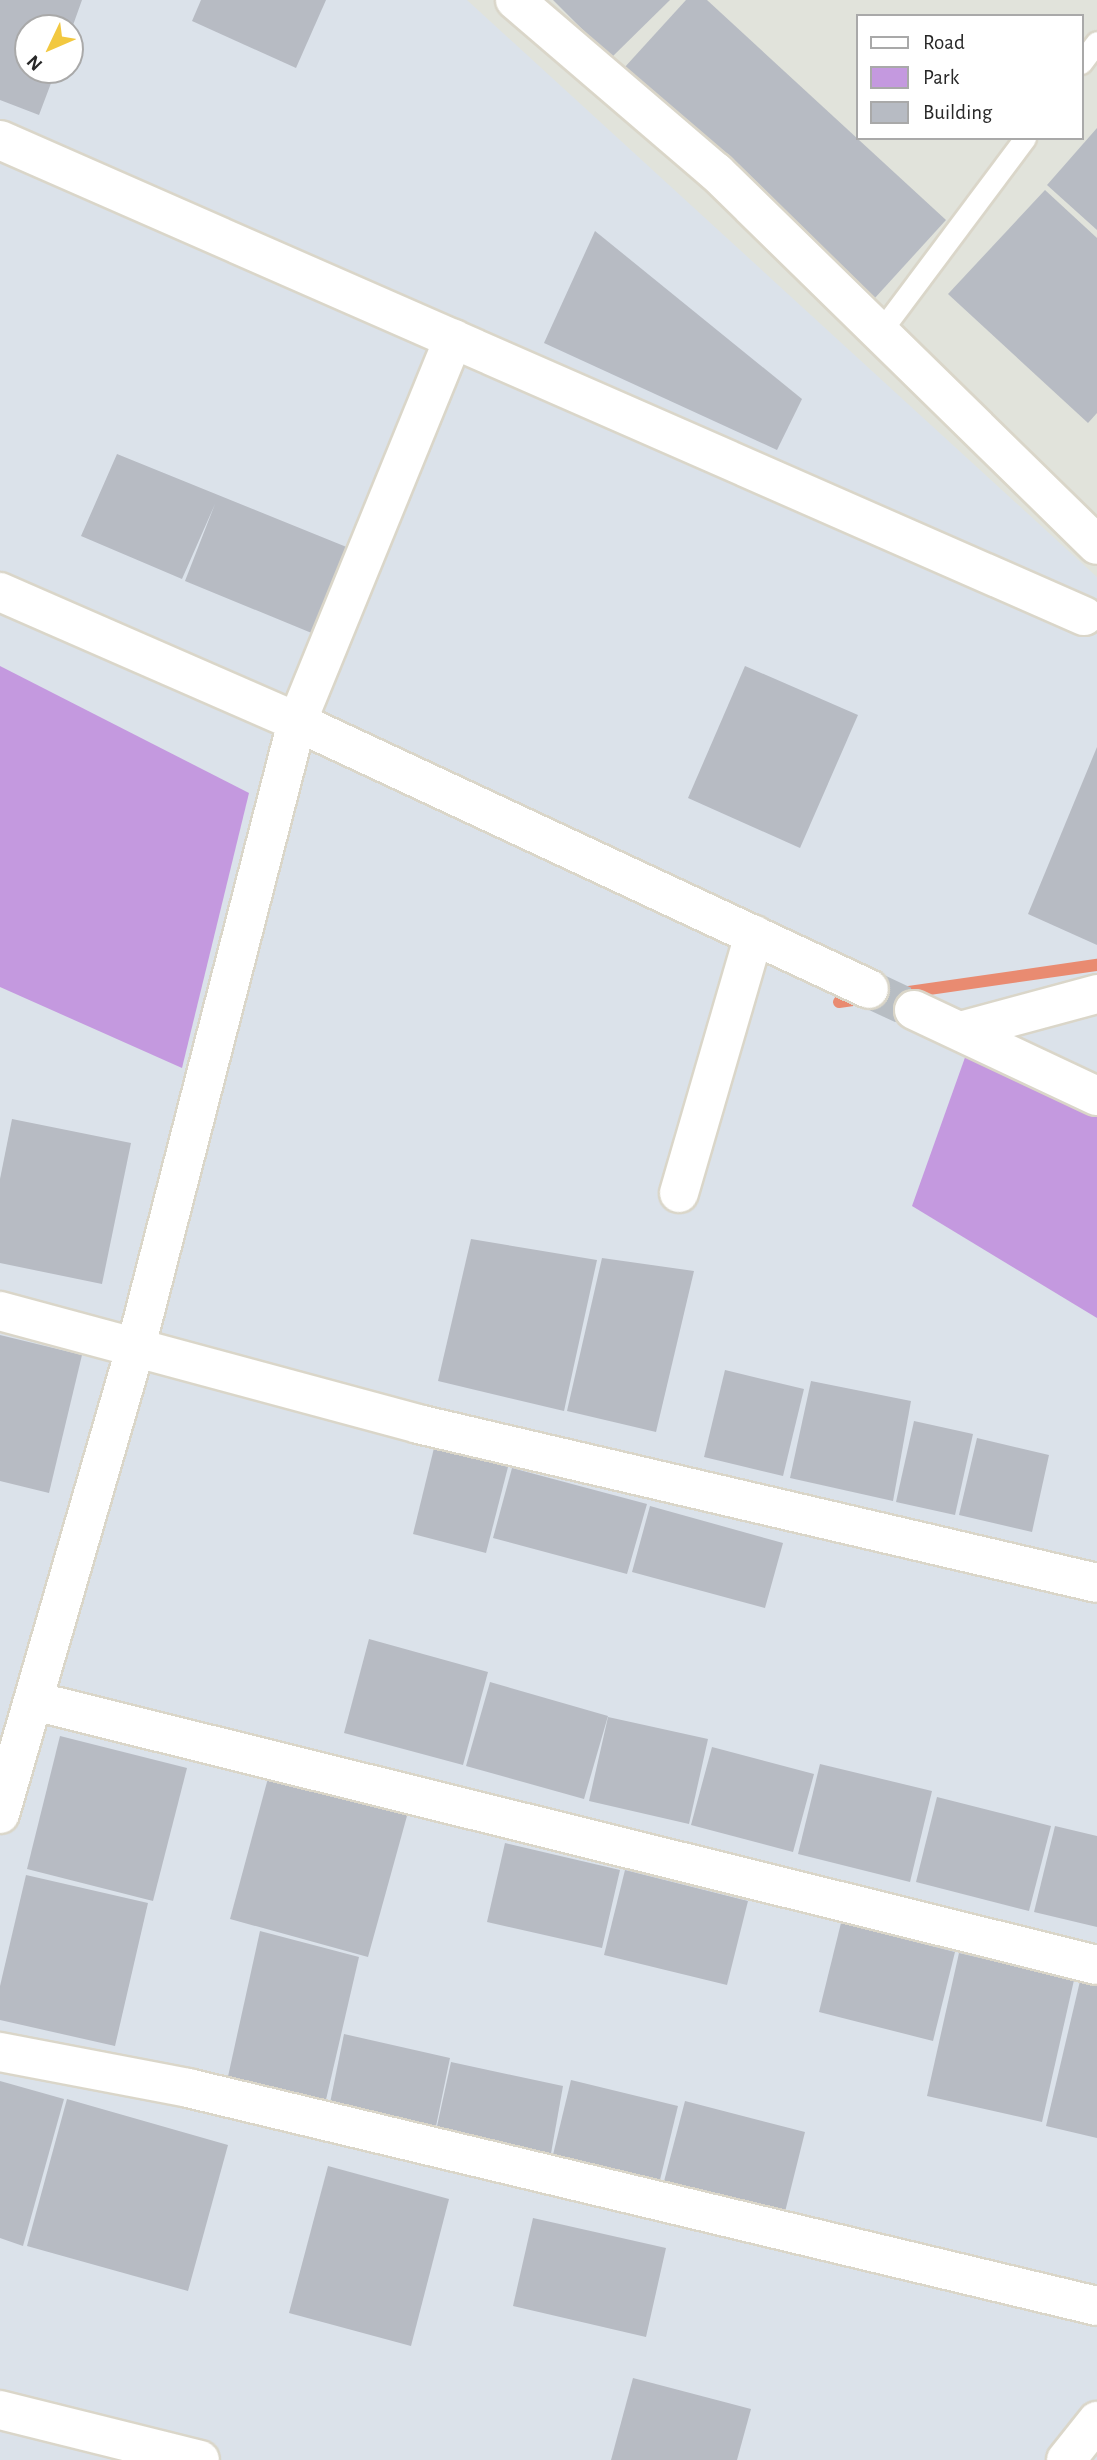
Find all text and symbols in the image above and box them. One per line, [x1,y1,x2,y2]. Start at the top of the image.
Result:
north arrow [14,14,84,84]
legend [856,14,1083,140]
text: Road [923,32,965,53]
text: N [24,51,46,74]
text: Park [923,67,959,88]
text: Building [923,102,992,123]

